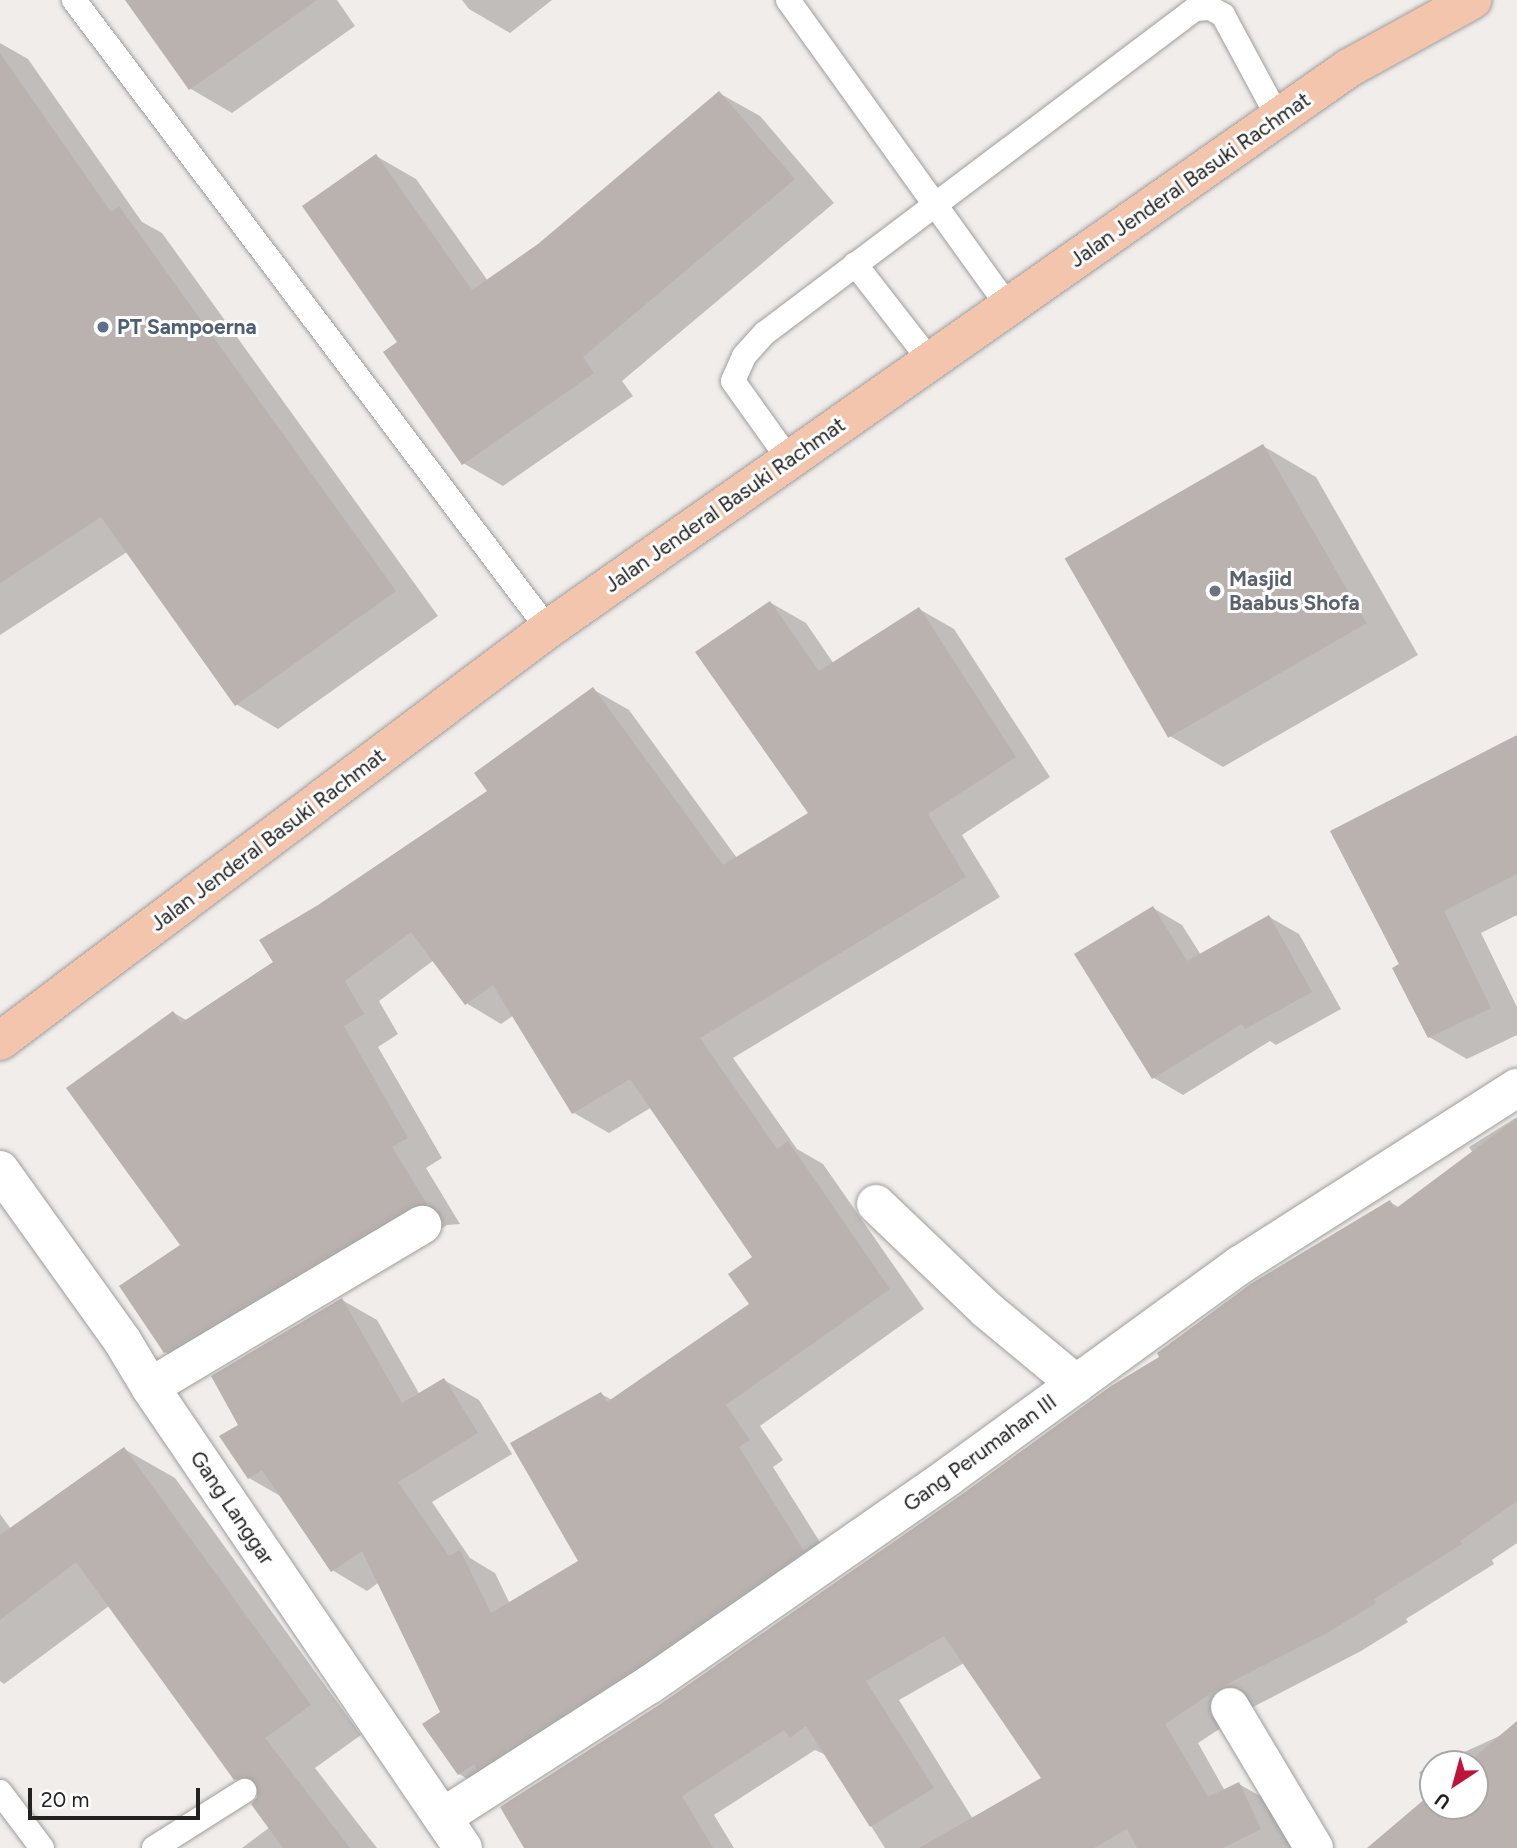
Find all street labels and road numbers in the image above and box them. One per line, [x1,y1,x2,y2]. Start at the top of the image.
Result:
street label: Jalan Jenderal Basuki Rachmat [1065,87,1315,273]
street label: Jalan Jenderal Basuki Rachmat [600,412,850,598]
street label: Jalan Jenderal Basuki Rachmat [145,743,391,937]
street label: Gang Perumahan III [899,1389,1061,1517]
street label: Gang Langgar [185,1446,279,1570]

